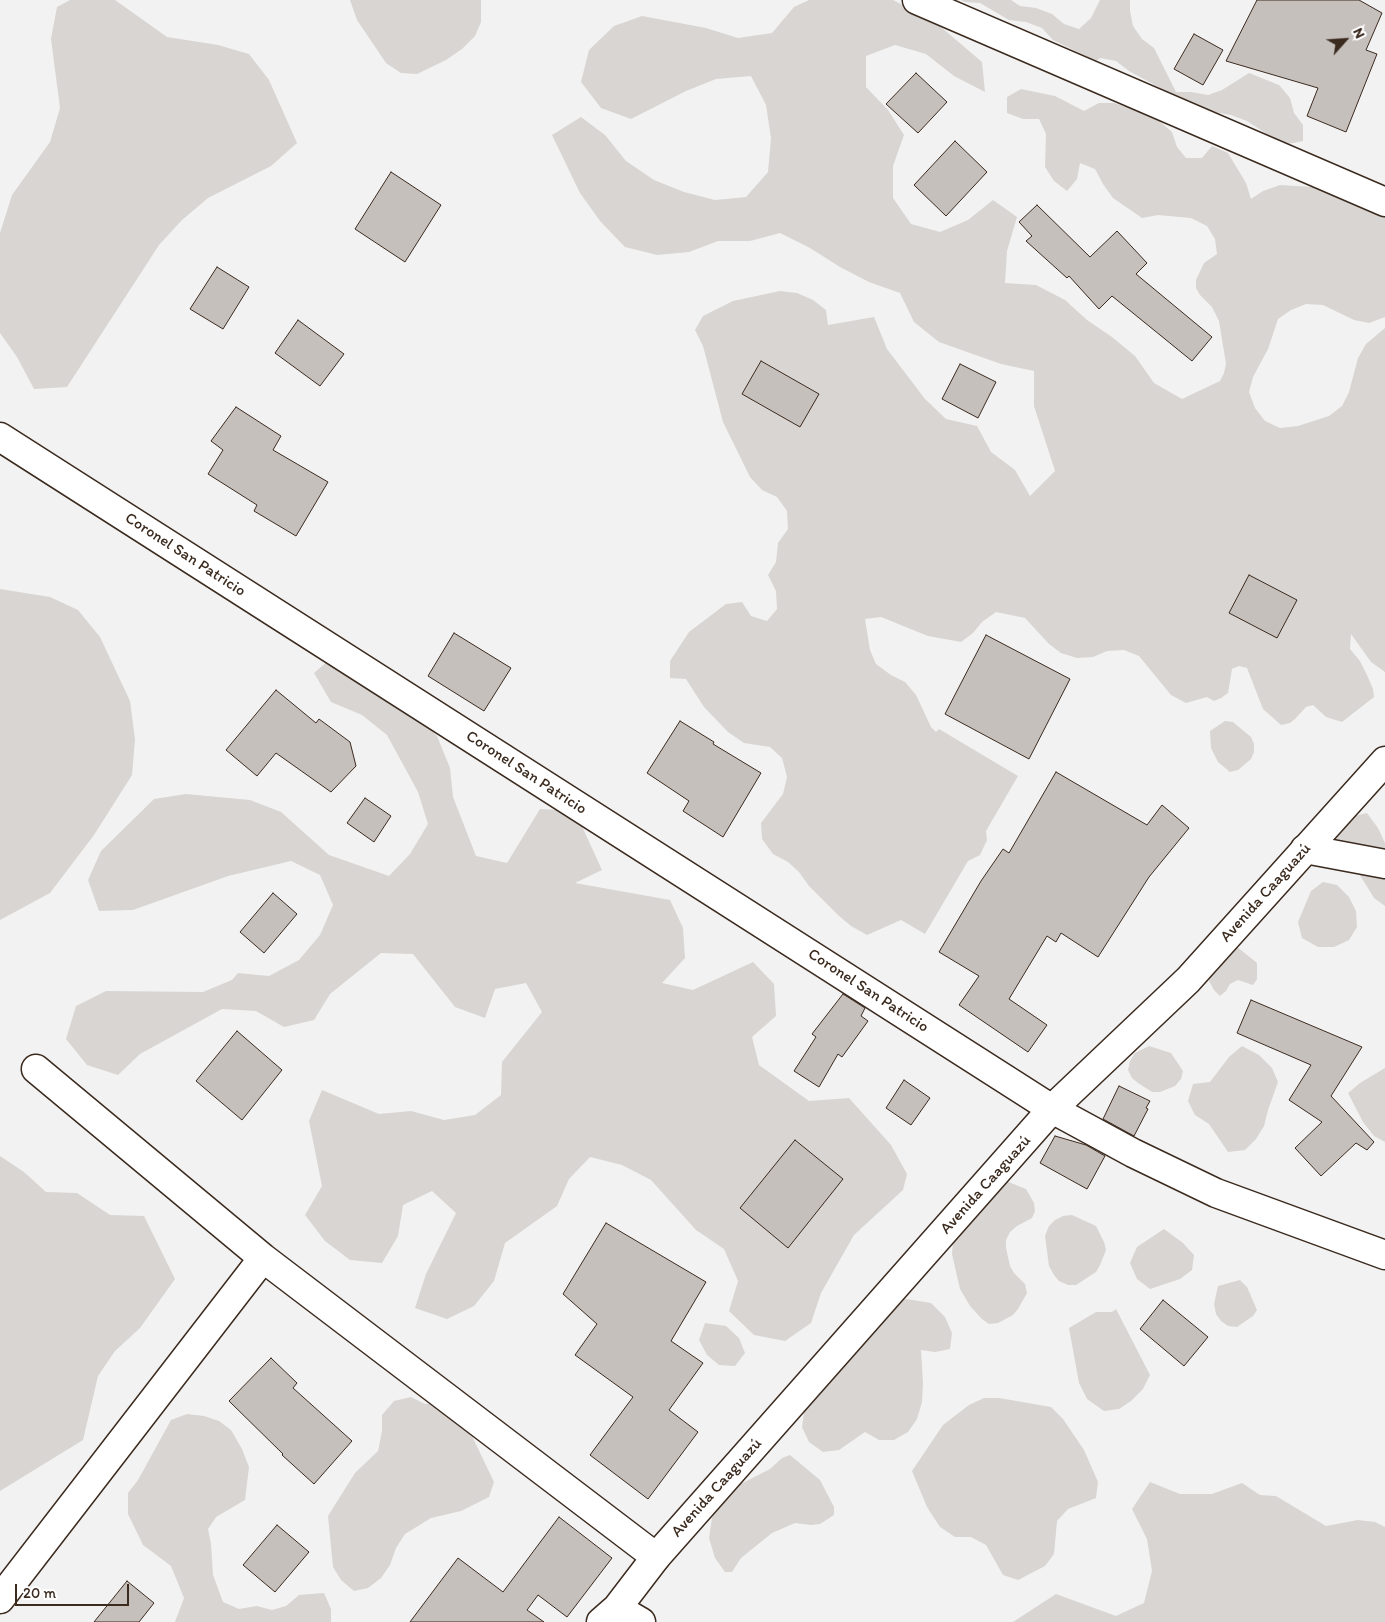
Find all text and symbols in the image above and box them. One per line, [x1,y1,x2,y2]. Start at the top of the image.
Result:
north arrow [1320,15,1370,65]
text: N [1349,25,1369,41]
street label: Coronel San Patricio [121,509,249,601]
street label: Coronel San Patricio [462,727,590,819]
street label: Avenida Caaguazú [1217,840,1315,946]
street label: Coronel San Patricio [804,945,932,1037]
street label: Avenida Caaguazú [937,1132,1035,1238]
street label: Avenida Caaguazú [668,1435,766,1541]
scale bar [18,1574,131,1606]
text: 20 m [23,1584,56,1602]

